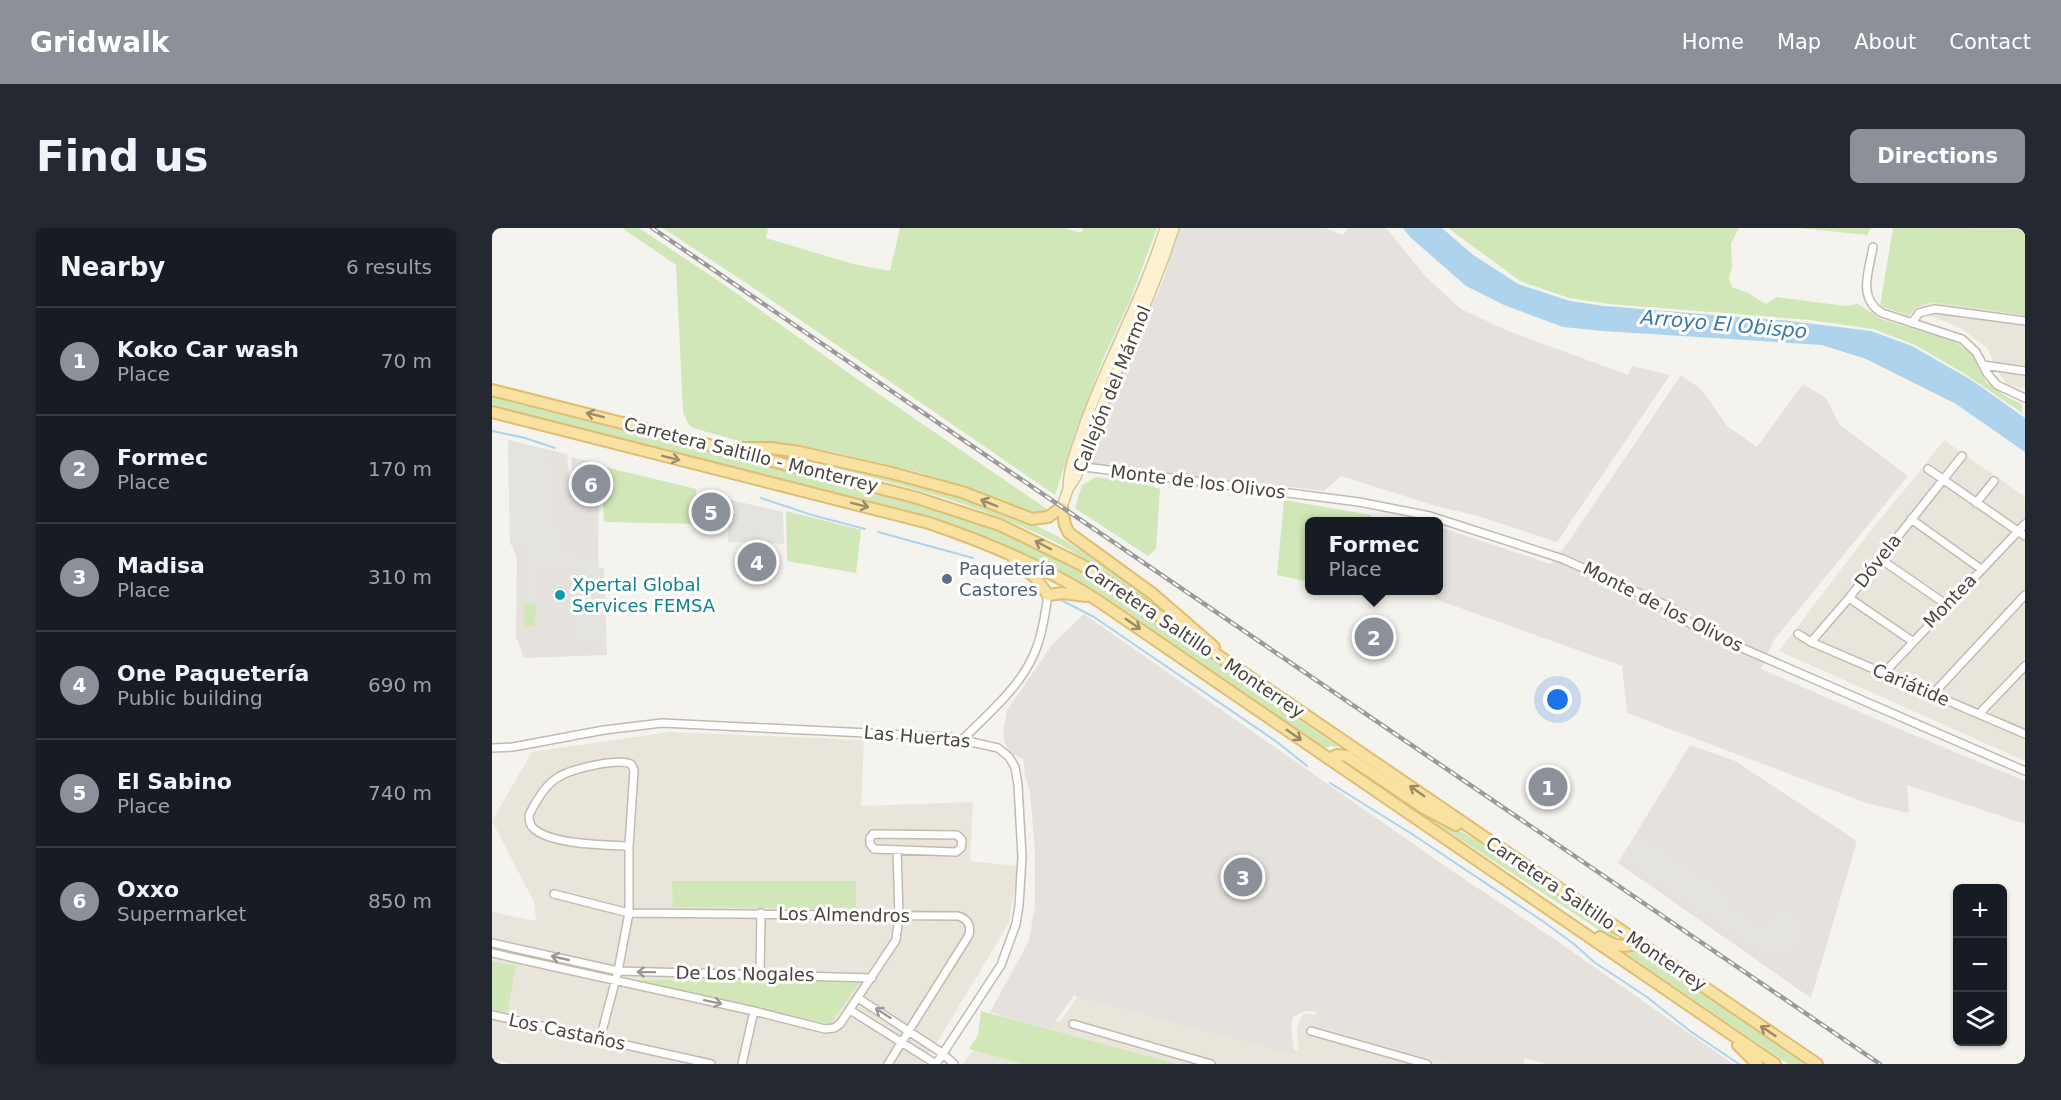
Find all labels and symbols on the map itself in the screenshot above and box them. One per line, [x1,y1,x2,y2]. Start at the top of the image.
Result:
street label: Callejón del Mármol [1068,302,1155,475]
water label: Arroyo El Obispo [1638,305,1808,343]
one-way arrow [586,409,605,421]
street label: Carretera Saltillo - Monterrey [622,413,881,496]
one-way arrow [661,452,680,464]
street label: Monte de los Olivos [1109,460,1287,503]
pin: 6 [572,462,610,506]
pin: 5 [692,490,730,534]
one-way arrow [981,496,999,507]
one-way arrow [850,499,869,511]
street label: Dóvela [1850,530,1905,592]
one-way arrow [1035,539,1053,550]
pin: 4 [738,540,776,584]
street label: Monte de los Olivos [1580,557,1747,656]
place label: Paquetería Castores [959,558,1056,600]
street label: Carretera Saltillo - Monterrey [1080,559,1309,723]
street label: Montea [1919,569,1981,632]
marker: Paquetería Castores [940,572,954,586]
place label: Xpertal Global Services FEMSA [572,574,716,616]
marker: Xpertal Global Services FEMSA [553,588,567,602]
pin: 2 [1354,614,1394,660]
one-way arrow [1124,618,1141,630]
street label: Cariátide [1870,659,1953,710]
your location [1543,685,1572,714]
street label: Las Huertas [863,721,971,752]
one-way arrow [1285,729,1301,741]
pin: 1 [1528,764,1568,810]
one-way arrow [1409,785,1425,797]
street label: Carretera Saltillo - Monterrey [1482,832,1711,996]
pin: 3 [1224,854,1263,900]
street label: Los Almendros [778,903,910,926]
one-way arrow [551,952,570,964]
street label: De Los Nogales [675,962,815,985]
one-way arrow [636,966,656,978]
one-way arrow [703,997,723,1008]
one-way arrow [875,1007,892,1019]
street label: Los Castaños [507,1009,627,1054]
one-way arrow [1761,1025,1777,1037]

